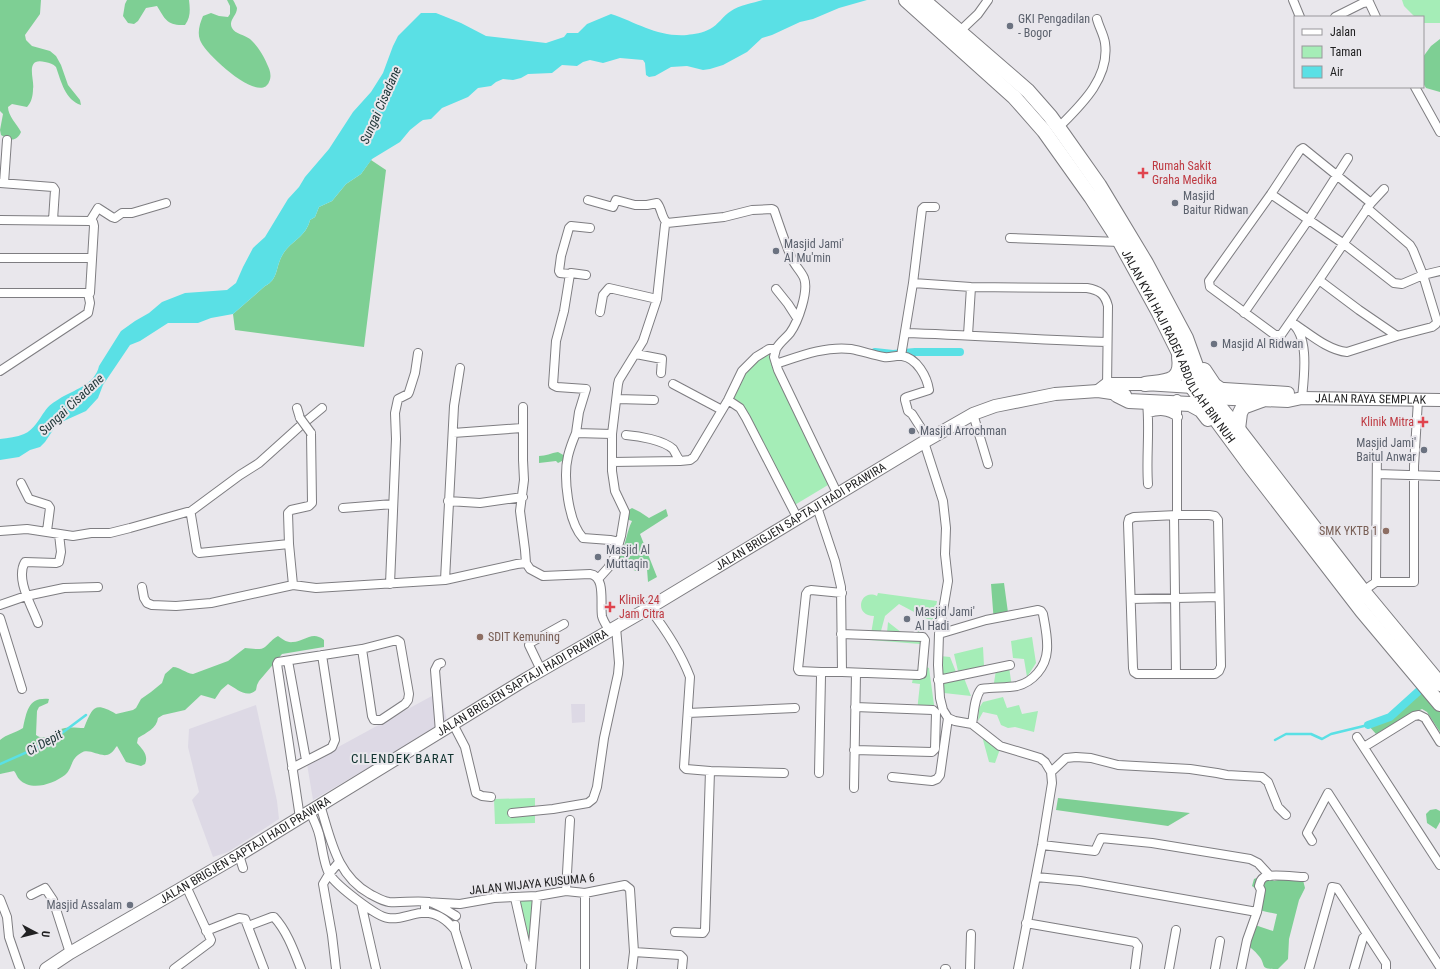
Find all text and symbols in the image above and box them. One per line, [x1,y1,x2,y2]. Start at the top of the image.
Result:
place label: GKI Pengadilan - Bogor [1018,12,1090,40]
legend [1294,16,1424,88]
marker: GKI Pengadilan - Bogor [1005,21,1015,31]
text: Jalan [1330,25,1356,39]
text: Taman [1330,45,1362,59]
water label: Sungai Cisadane [357,64,404,146]
text: Air [1330,65,1344,79]
place label: Rumah Sakit Graha Medika [1152,159,1217,187]
marker: Rumah Sakit Graha Medika [1137,167,1149,179]
place label: Masjid Baitur Ridwan [1183,189,1248,217]
marker: Masjid Baitur Ridwan [1170,198,1180,208]
place label: Masjid Jami' Al Mu'min [784,237,844,265]
marker: Masjid Jami' Al Mu'min [771,246,781,256]
street label: JALAN KYAI HAJI RADEN ABDULLAH BIN NUH [1119,247,1238,446]
place label: Masjid Al Ridwan [1222,337,1303,351]
marker: Masjid Al Ridwan [1209,339,1219,349]
water label: Sungai Cisadane [36,371,107,438]
street label: JALAN RAYA SEMPLAK [1315,391,1427,407]
place label: Klinik Mitra [1361,415,1414,429]
marker: Klinik Mitra [1417,416,1429,428]
place label: Masjid Arrochman [920,424,1007,438]
marker: Masjid Arrochman [907,426,917,436]
place label: Masjid Jami' Baitul Anwar [1356,436,1416,464]
marker: Masjid Jami' Baitul Anwar [1419,445,1429,455]
street label: JALAN BRIGJEN SAPTAJI HADI PRAWIRA [713,460,889,573]
place label: SMK YKTB 1 [1319,524,1378,538]
marker: SMK YKTB 1 [1381,526,1391,536]
place label: Masjid Al Muttaqin [606,543,650,571]
marker: Masjid Al Muttaqin [593,552,603,562]
place label: Klinik 24 Jam Citra [619,593,665,621]
marker: Klinik 24 Jam Citra [604,601,616,613]
place label: Masjid Jami' Al Hadi [915,605,975,633]
marker: Masjid Jami' Al Hadi [902,614,912,624]
street label: JALAN BRIGJEN SAPTAJI HADI PRAWIRA [434,626,611,739]
place label: SDIT Kemuning [488,630,560,644]
marker: SDIT Kemuning [475,632,485,642]
water label: Ci Depit [24,726,65,758]
district label: CILENDEK BARAT [351,751,455,766]
street label: JALAN BRIGJEN SAPTAJI HADI PRAWIRA [157,793,333,906]
street label: JALAN WIJAYA KUSUMA 6 [469,870,596,898]
place label: Masjid Assalam [46,898,122,912]
marker: Masjid Assalam [125,900,135,910]
north arrow [16,913,56,953]
text: U [39,930,52,938]

